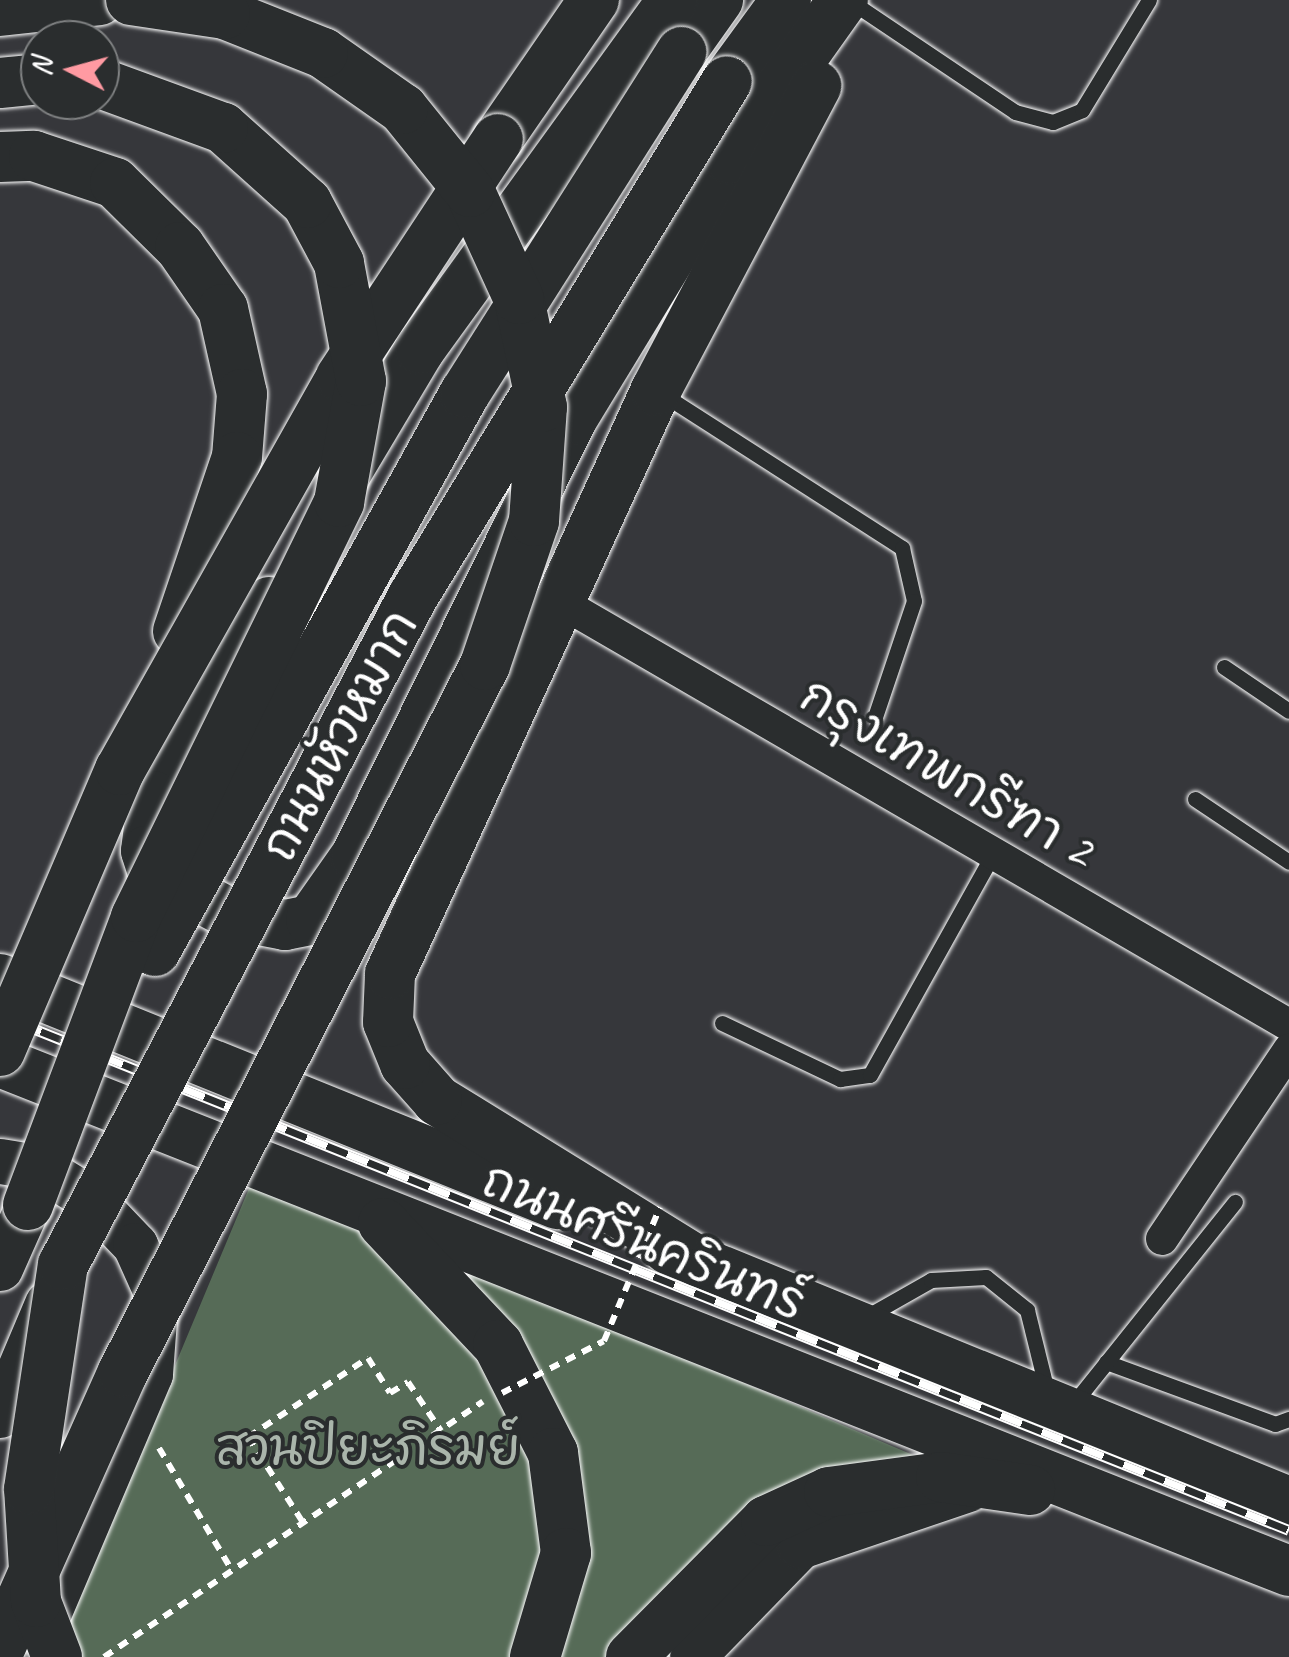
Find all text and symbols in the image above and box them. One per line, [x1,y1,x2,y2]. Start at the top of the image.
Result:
north arrow [20,20,120,120]
text: N [23,57,60,77]
street label: ถนนหัวหมาก [248,599,430,871]
street label: กรุงเทพกรีฑา 2 [790,664,1104,880]
street label: ถนนศรีนครินทร์ [474,1149,814,1333]
park label: สวนปิยะภิรมย์ [216,1418,520,1478]

